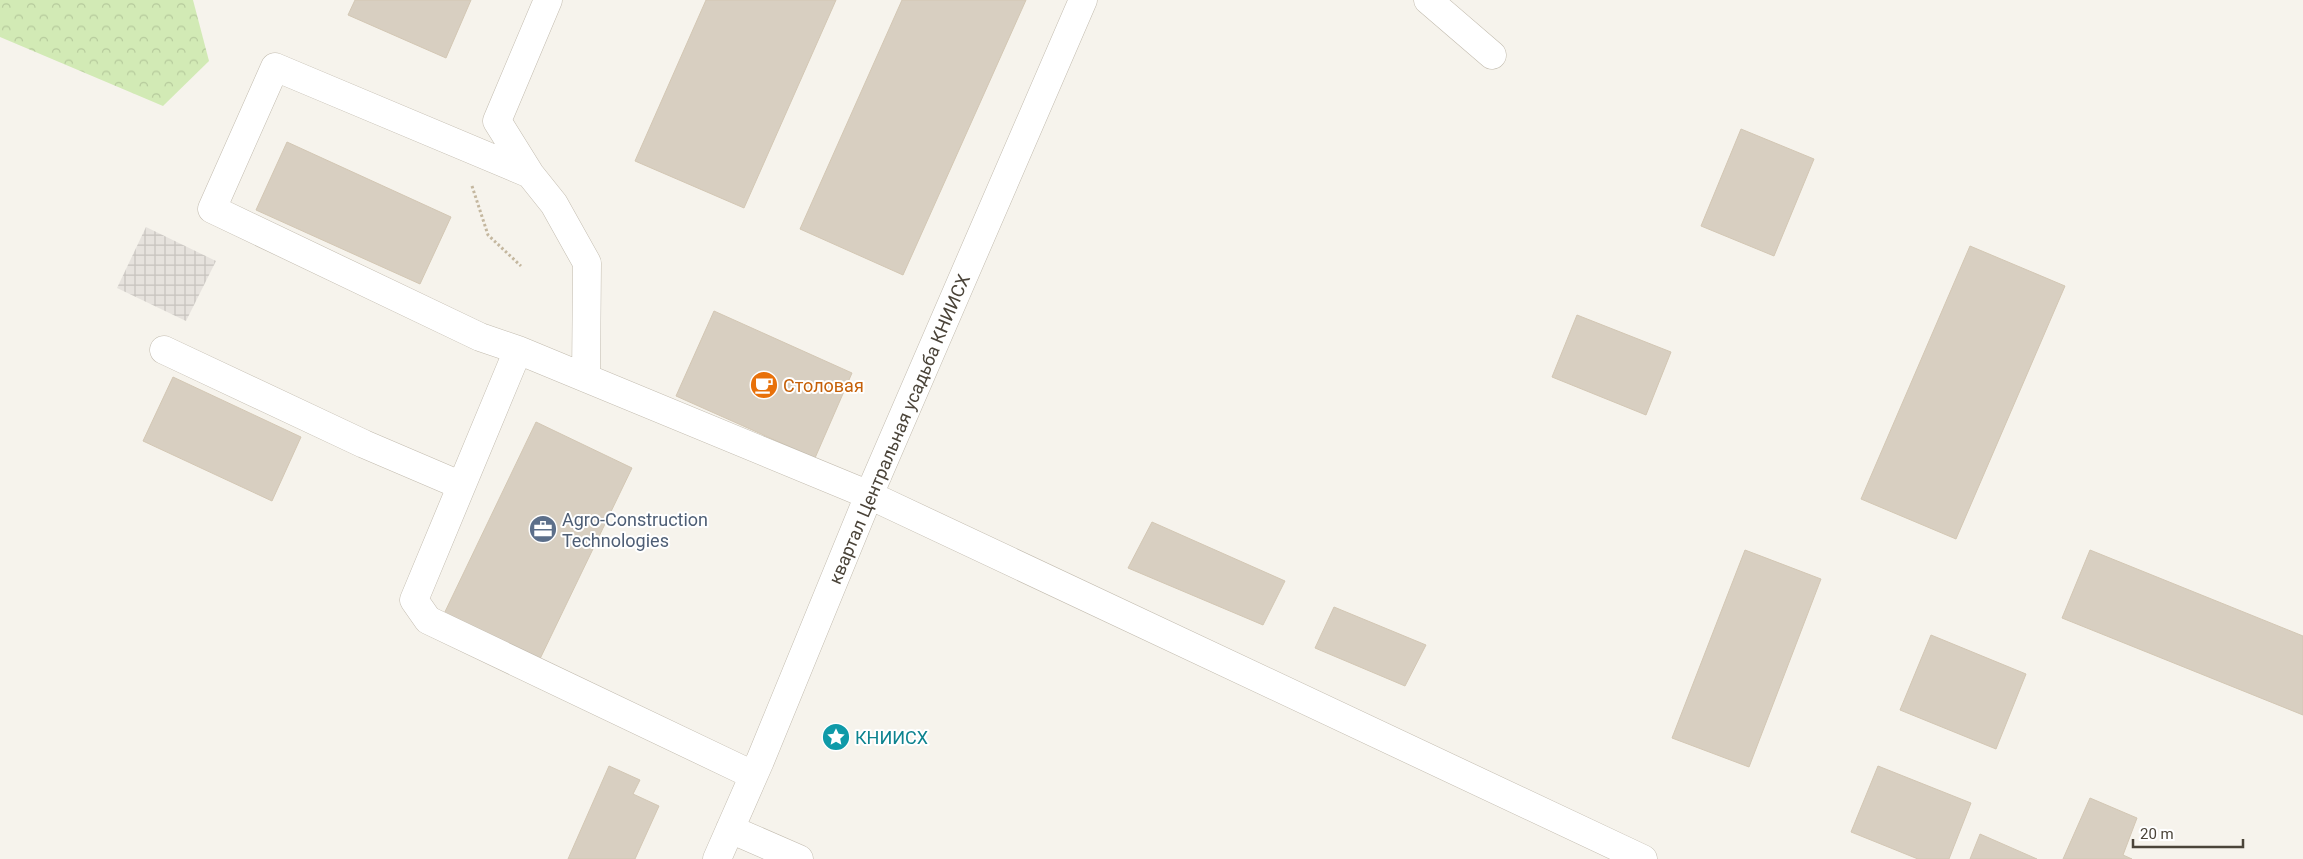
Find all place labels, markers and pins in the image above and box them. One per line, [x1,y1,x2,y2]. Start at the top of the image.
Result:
cafe icon: Столовая [749,370,779,400]
place label: Столовая [783,375,864,396]
place label: Agro-Construction Technologies [562,509,708,551]
office icon: Agro-Construction Technologies [528,514,558,544]
place icon: КНИИСХ [821,722,851,752]
place label: КНИИСХ [855,727,928,748]

